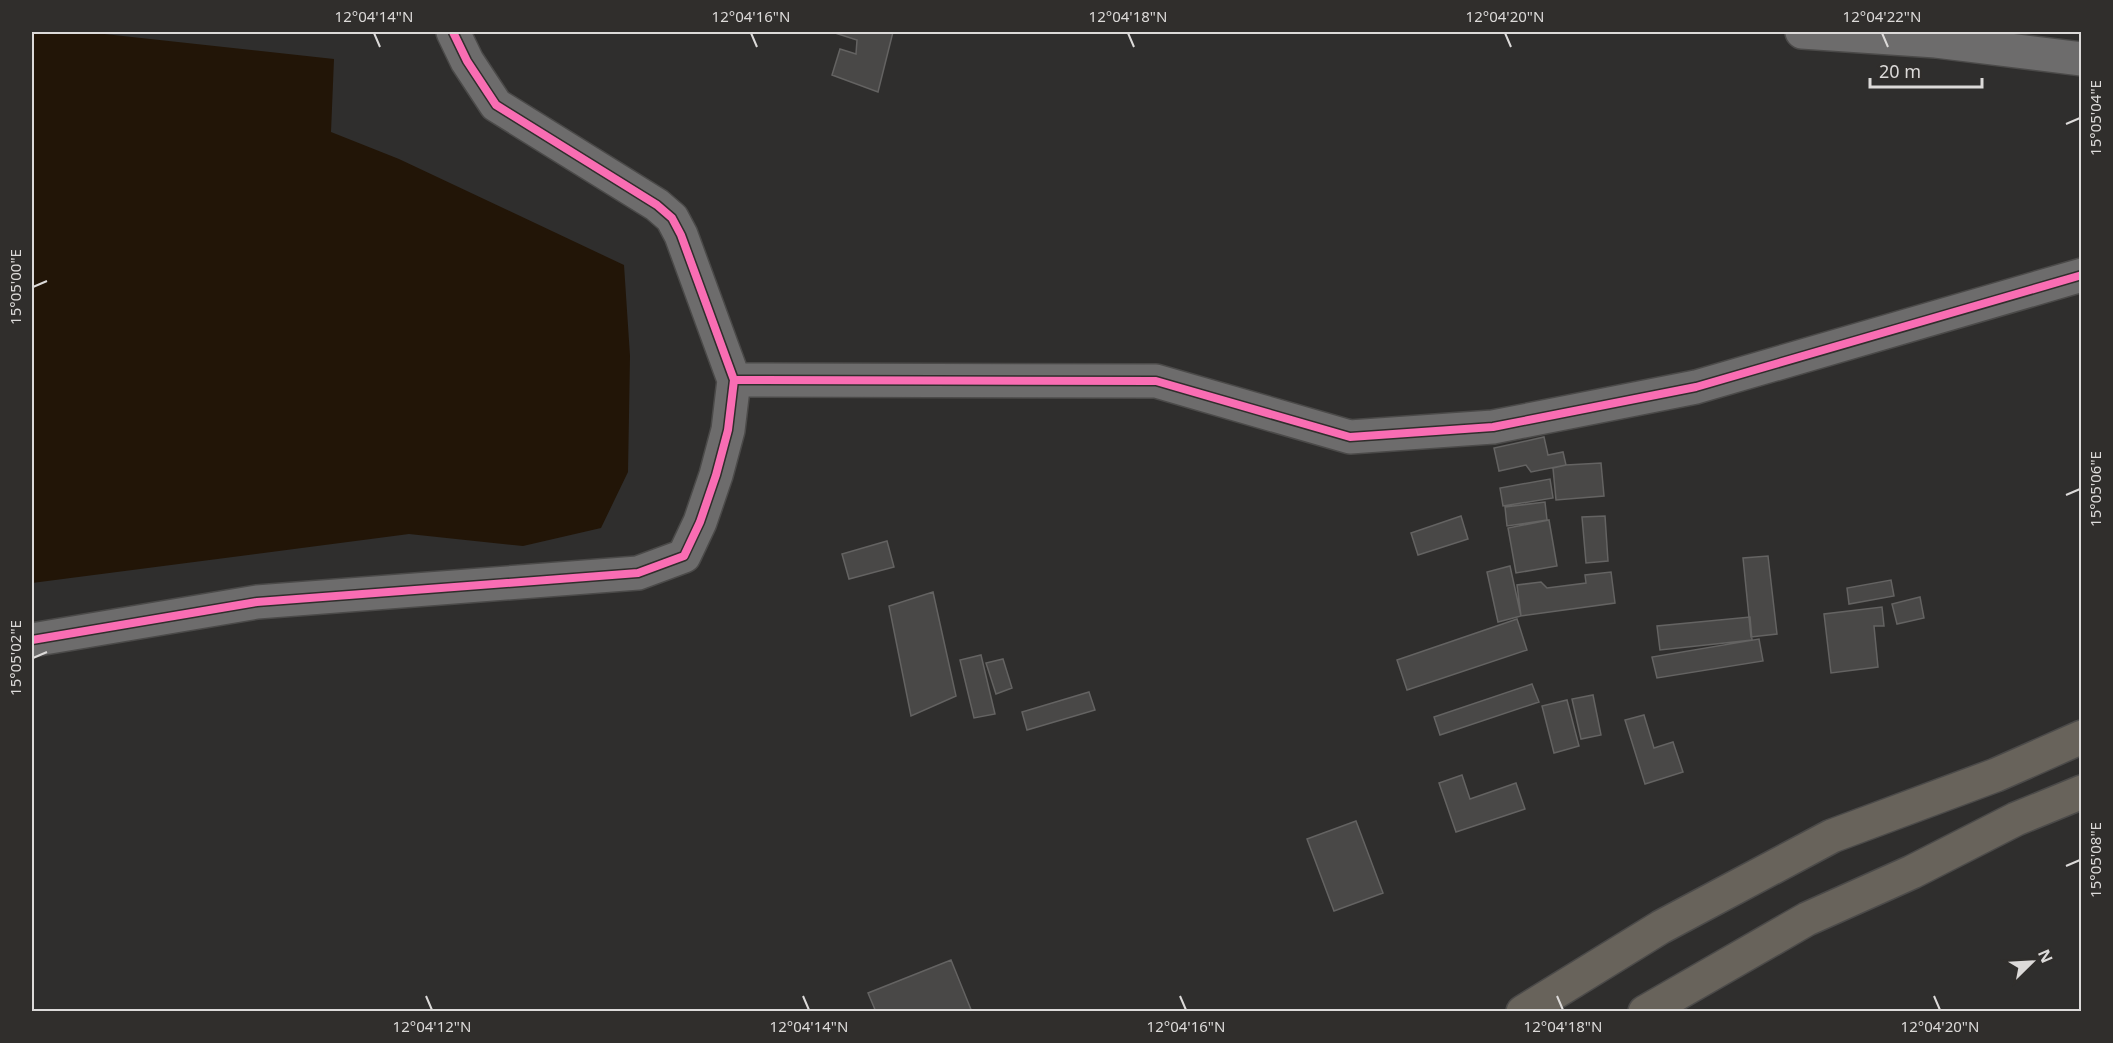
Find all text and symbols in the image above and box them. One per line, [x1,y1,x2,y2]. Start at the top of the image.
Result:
text: 12°04'14"N [335,6,413,26]
text: 12°04'16"N [712,6,790,26]
text: 12°04'18"N [1089,6,1167,26]
text: 12°04'20"N [1466,6,1544,26]
text: 12°04'22"N [1843,6,1921,26]
scale bar [1870,51,1982,89]
text: 20 m [1879,59,1921,83]
text: 15°05'04"E [2085,80,2105,156]
text: 15°05'00"E [5,249,25,325]
text: 15°05'06"E [2085,451,2105,527]
text: 15°05'02"E [5,620,25,696]
text: 15°05'08"E [2085,822,2105,898]
north arrow [2002,932,2062,992]
text: N [2033,945,2058,966]
text: 12°04'12"N [393,1016,471,1036]
text: 12°04'14"N [770,1016,848,1036]
text: 12°04'16"N [1147,1016,1225,1036]
text: 12°04'18"N [1524,1016,1602,1036]
text: 12°04'20"N [1901,1016,1979,1036]

